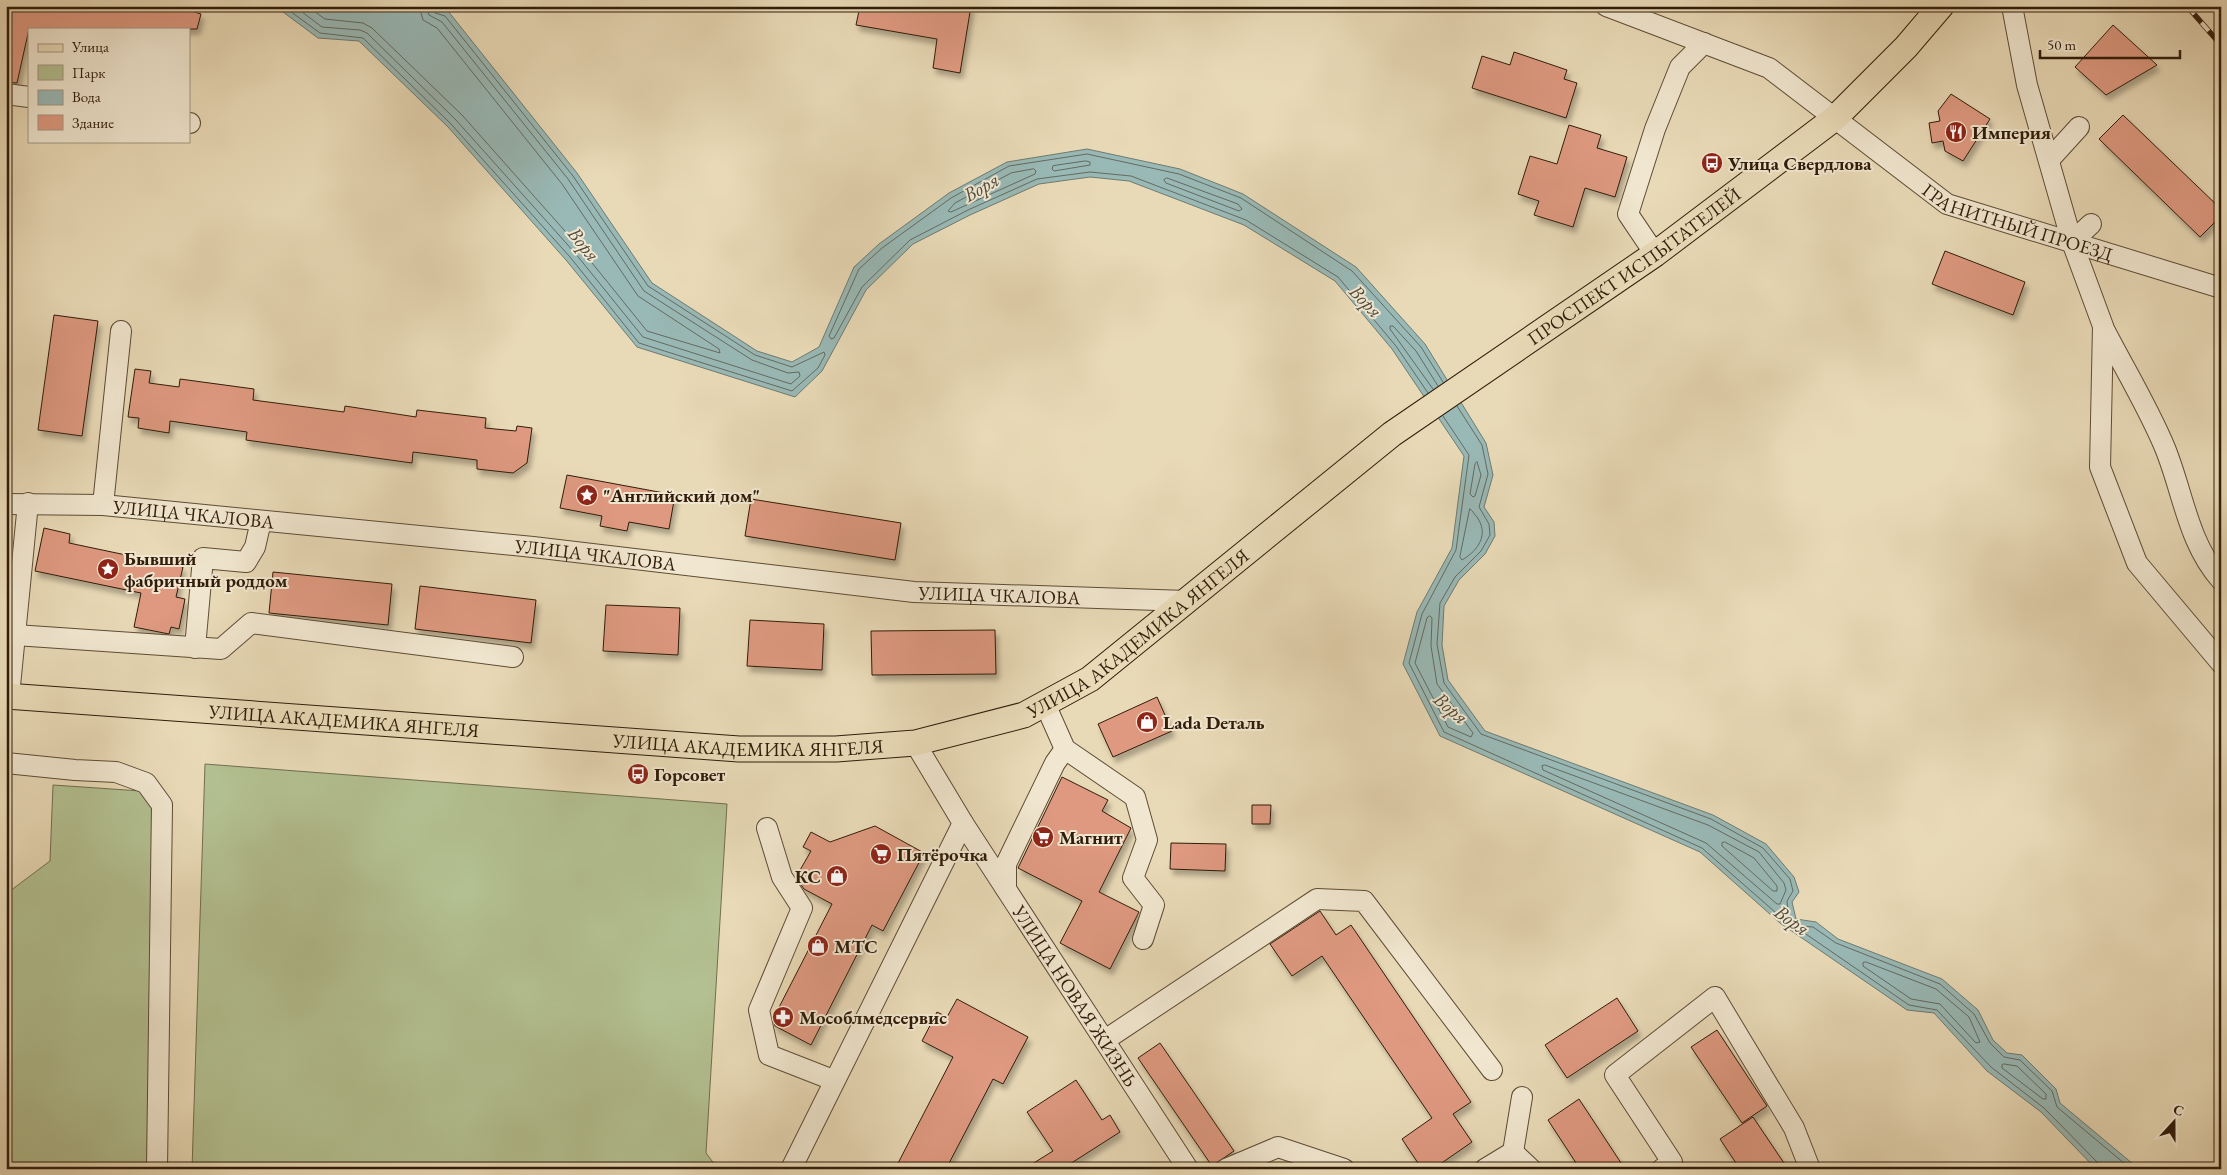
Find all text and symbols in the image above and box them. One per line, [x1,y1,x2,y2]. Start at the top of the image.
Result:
legend [28,28,190,142]
scale bar [2040,28,2180,60]
text: 50 m [2047,35,2076,54]
text: Улица [71,37,109,56]
text: Парк [72,63,105,82]
text: Вода [72,87,101,106]
text: Здание [72,113,114,132]
restaurant icon: Империя [1944,120,1968,144]
place label: Империя [1972,120,2051,145]
bus stop icon: Улица Свердлова [1700,151,1724,175]
place label: Улица Свердлова [1727,151,1872,176]
water label: Воря [957,166,1004,208]
street label: ГРАНИТНЫЙ ПРОЕЗД [1917,178,2116,267]
street label: ПРОСПЕКТ ИСПЫТАТЕЛЕЙ [1522,182,1746,351]
water label: Воря [561,221,606,267]
water label: Воря [1343,278,1388,323]
place icon: "Английский дом" [575,483,599,507]
place label: "Английский дом" [603,483,760,508]
street label: УЛИЦА ЧКАЛОВА [111,494,276,535]
street label: УЛИЦА ЧКАЛОВА [513,533,678,577]
street label: УЛИЦА АКАДЕМИКА ЯНГЕЛЯ [1022,543,1254,725]
place label: Бывший фабричный роддом [124,546,288,593]
place icon: Бывший фабричный роддом [96,557,120,581]
street label: УЛИЦА ЧКАЛОВА [917,580,1082,611]
water label: Воря [1428,685,1474,730]
street label: УЛИЦА АКАДЕМИКА ЯНГЕЛЯ [207,699,480,743]
shop icon: Lada Dеталь [1135,710,1159,734]
place label: Lada Dеталь [1163,710,1265,735]
street label: УЛИЦА АКАДЕМИКА ЯНГЕЛЯ [611,728,885,762]
bus stop icon: Горсовет [626,762,650,786]
place label: Горсовет [654,762,726,787]
supermarket icon: Магнит [1031,825,1055,849]
place label: Магнит [1059,825,1123,850]
supermarket icon: Пятёрочка [869,842,893,866]
place label: Пятёрочка [897,842,989,867]
place label: КС [795,864,821,889]
shop icon: КС [825,864,849,888]
water label: Воря [1768,898,1815,942]
street label: УЛИЦА НОВАЯ ЖИЗНЬ [1006,899,1143,1092]
shop icon: МТС [806,934,830,958]
place label: МТС [834,934,878,959]
pharmacy icon: Мособлмедсервис [771,1005,795,1029]
place label: Мособлмедсервис [799,1005,947,1030]
north arrow [2150,1098,2200,1148]
text: С [2171,1100,2187,1120]

